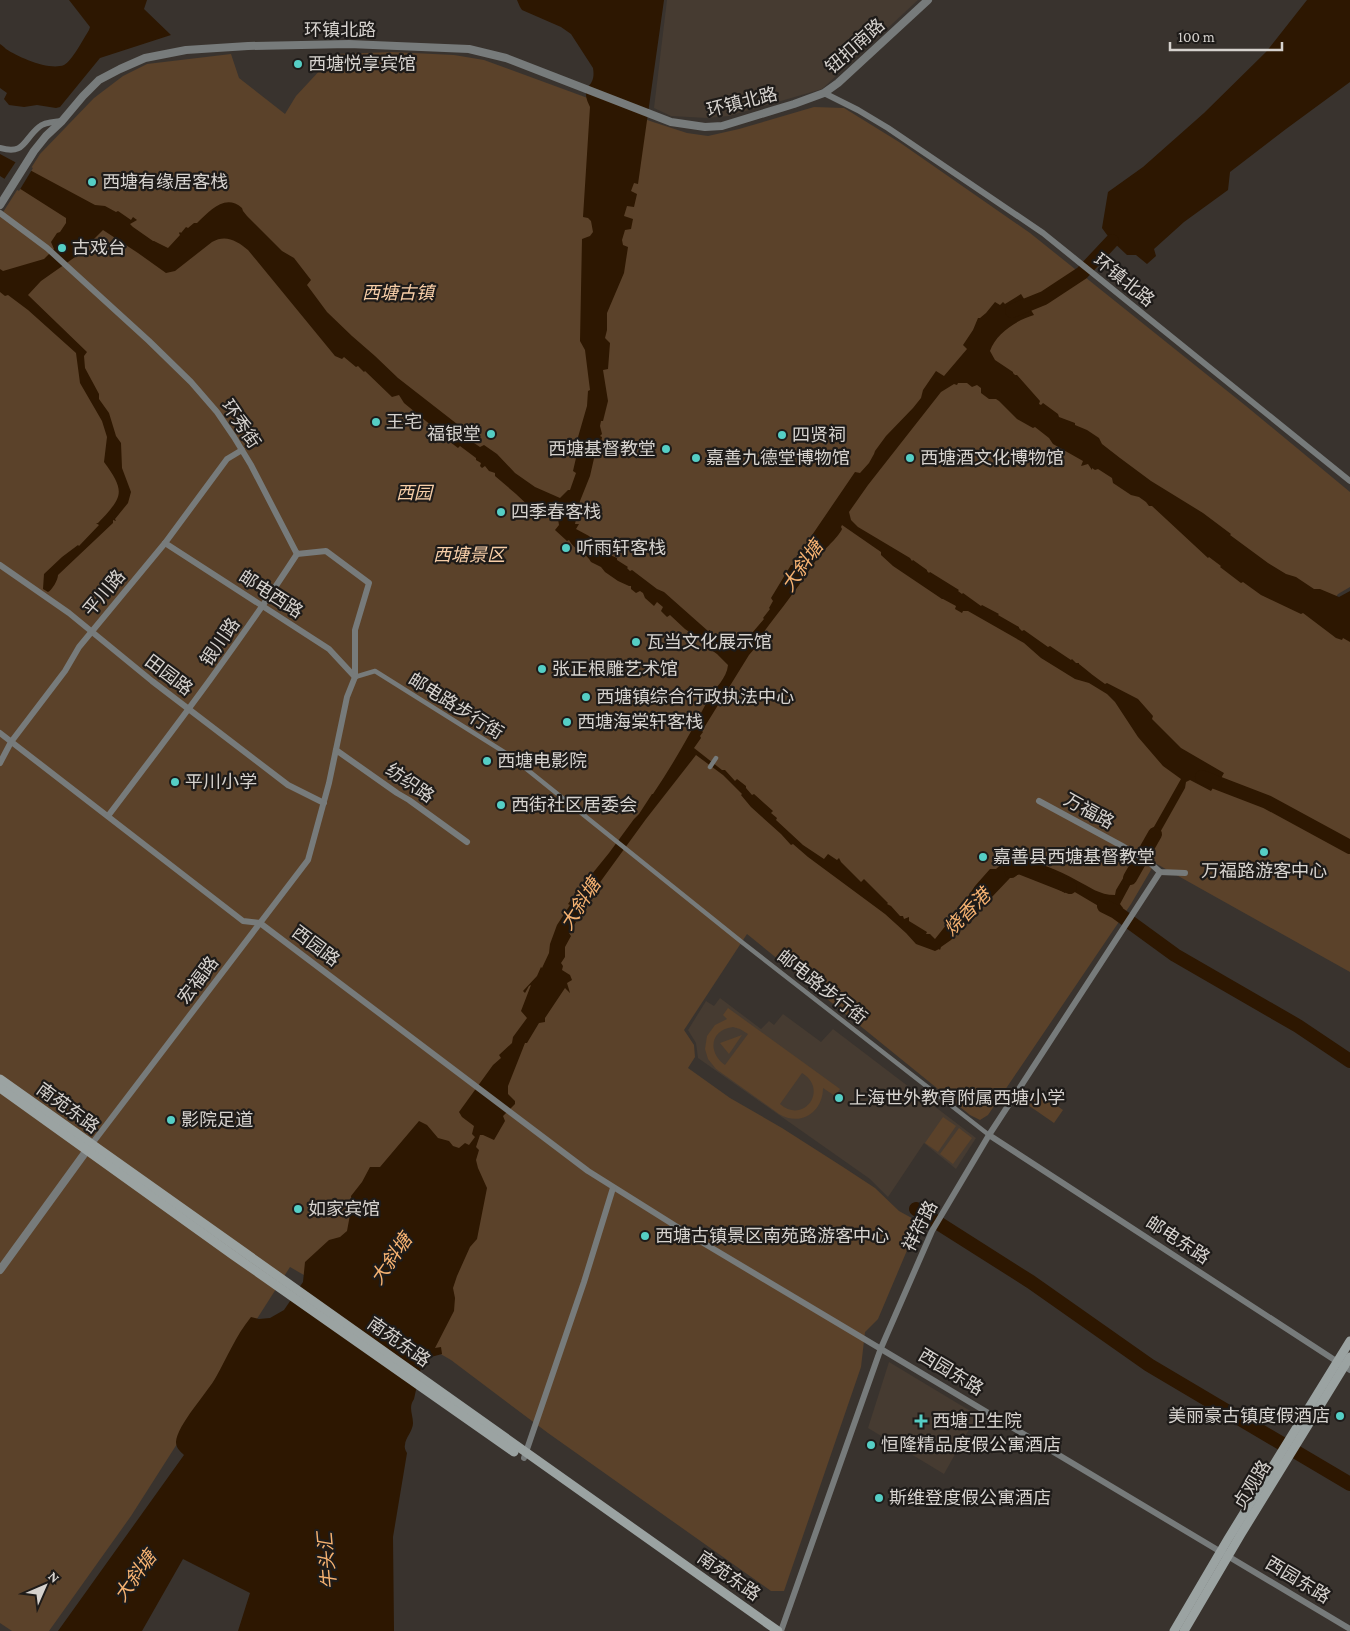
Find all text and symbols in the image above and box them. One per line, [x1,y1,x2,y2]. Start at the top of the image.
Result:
street label: 钮扣南路 [822,14,888,78]
street label: 环镇北路 [304,20,376,40]
scale bar [1170,20,1282,52]
text: 100 m [1178,29,1215,45]
place label: 西塘悦享宾馆 [308,54,416,74]
marker: 西塘悦享宾馆 [292,58,304,70]
street label: 环镇北路 [705,84,779,120]
place label: 西塘有缘居客栈 [102,172,228,192]
marker: 西塘有缘居客栈 [86,176,98,188]
place label: 古戏台 [72,238,126,258]
marker: 古戏台 [56,242,68,254]
street label: 环镇北路 [1090,250,1158,310]
park label: 西塘古镇 [362,283,437,303]
street label: 环秀街 [218,396,264,452]
place label: 王宅 [386,412,422,432]
marker: 王宅 [370,416,382,428]
place label: 福银堂 [427,424,481,444]
place label: 四贤祠 [792,425,846,445]
marker: 福银堂 [485,428,497,440]
marker: 四贤祠 [776,429,788,441]
place label: 西塘基督教堂 [548,439,656,459]
marker: 西塘基督教堂 [660,443,672,455]
place label: 嘉善九德堂博物馆 [706,448,850,468]
place label: 西塘酒文化博物馆 [920,448,1064,468]
marker: 嘉善九德堂博物馆 [690,452,702,464]
marker: 西塘酒文化博物馆 [904,452,916,464]
park label: 西园 [396,483,435,503]
place label: 四季春客栈 [511,502,601,522]
marker: 四季春客栈 [495,506,507,518]
water label: 大斜塘 [777,534,829,595]
place label: 听雨轩客栈 [576,538,666,558]
marker: 听雨轩客栈 [560,542,572,554]
park label: 西塘景区 [433,545,508,565]
street label: 平川路 [79,566,129,620]
street label: 邮电西路 [235,566,307,622]
street label: 银川路 [196,614,244,670]
place label: 瓦当文化展示馆 [646,632,772,652]
marker: 瓦当文化展示馆 [630,636,642,648]
street label: 田园路 [141,651,197,699]
place label: 张正根雕艺术馆 [552,659,678,679]
marker: 张正根雕艺术馆 [536,663,548,675]
street label: 邮电路步行街 [405,669,507,743]
place label: 西塘镇综合行政执法中心 [596,687,794,707]
marker: 西塘镇综合行政执法中心 [580,691,592,703]
place label: 西塘海棠轩客栈 [577,712,703,732]
marker: 西塘海棠轩客栈 [561,716,573,728]
place label: 西塘电影院 [497,751,587,771]
marker: 西塘电影院 [481,755,493,767]
street label: 纺织路 [382,759,438,807]
place label: 平川小学 [185,772,257,792]
marker: 平川小学 [169,776,181,788]
street label: 万福路 [1061,789,1117,833]
place label: 西街社区居委会 [511,795,637,815]
marker: 西街社区居委会 [495,799,507,811]
marker: 万福路游客中心 [1258,846,1270,858]
place label: 嘉善县西塘基督教堂 [993,847,1155,867]
marker: 嘉善县西塘基督教堂 [977,851,989,863]
place label: 万福路游客中心 [1201,861,1327,881]
water label: 大斜塘 [556,872,606,934]
water label: 烧香港 [939,882,997,940]
street label: 西园路 [288,922,344,970]
street label: 邮电路步行街 [773,946,871,1028]
street label: 宏福路 [174,952,222,1008]
street label: 南苑东路 [33,1079,103,1137]
place label: 上海世外教育附属西塘小学 [849,1088,1065,1108]
marker: 上海世外教育附属西塘小学 [833,1092,845,1104]
place label: 影院足道 [181,1110,253,1130]
marker: 影院足道 [165,1114,177,1126]
street label: 祥符路 [899,1197,941,1255]
place label: 如家宾馆 [308,1199,380,1219]
marker: 如家宾馆 [292,1203,304,1215]
street label: 邮电东路 [1142,1212,1214,1268]
place label: 西塘古镇景区南苑路游客中心 [655,1226,889,1246]
water label: 大斜塘 [366,1227,418,1288]
marker: 西塘古镇景区南苑路游客中心 [639,1230,651,1242]
street label: 南苑东路 [364,1313,434,1371]
street label: 西园东路 [915,1345,987,1399]
place label: 美丽豪古镇度假酒店 [1168,1406,1330,1426]
marker: 美丽豪古镇度假酒店 [1334,1410,1346,1422]
place label: 西塘卫生院 [932,1411,1022,1431]
marker: 西塘卫生院 [914,1414,928,1428]
place label: 恒隆精品度假公寓酒店 [881,1435,1061,1455]
marker: 恒隆精品度假公寓酒店 [865,1439,877,1451]
street label: 贞观路 [1229,1457,1275,1513]
place label: 斯维登度假公寓酒店 [889,1488,1051,1508]
marker: 斯维登度假公寓酒店 [873,1492,885,1504]
water label: 牛头汇 [314,1529,340,1590]
water label: 大斜塘 [110,1544,162,1605]
street label: 南苑东路 [694,1547,764,1605]
street label: 西园东路 [1262,1553,1334,1607]
north arrow [20,1561,70,1611]
text: N [45,1568,64,1586]

